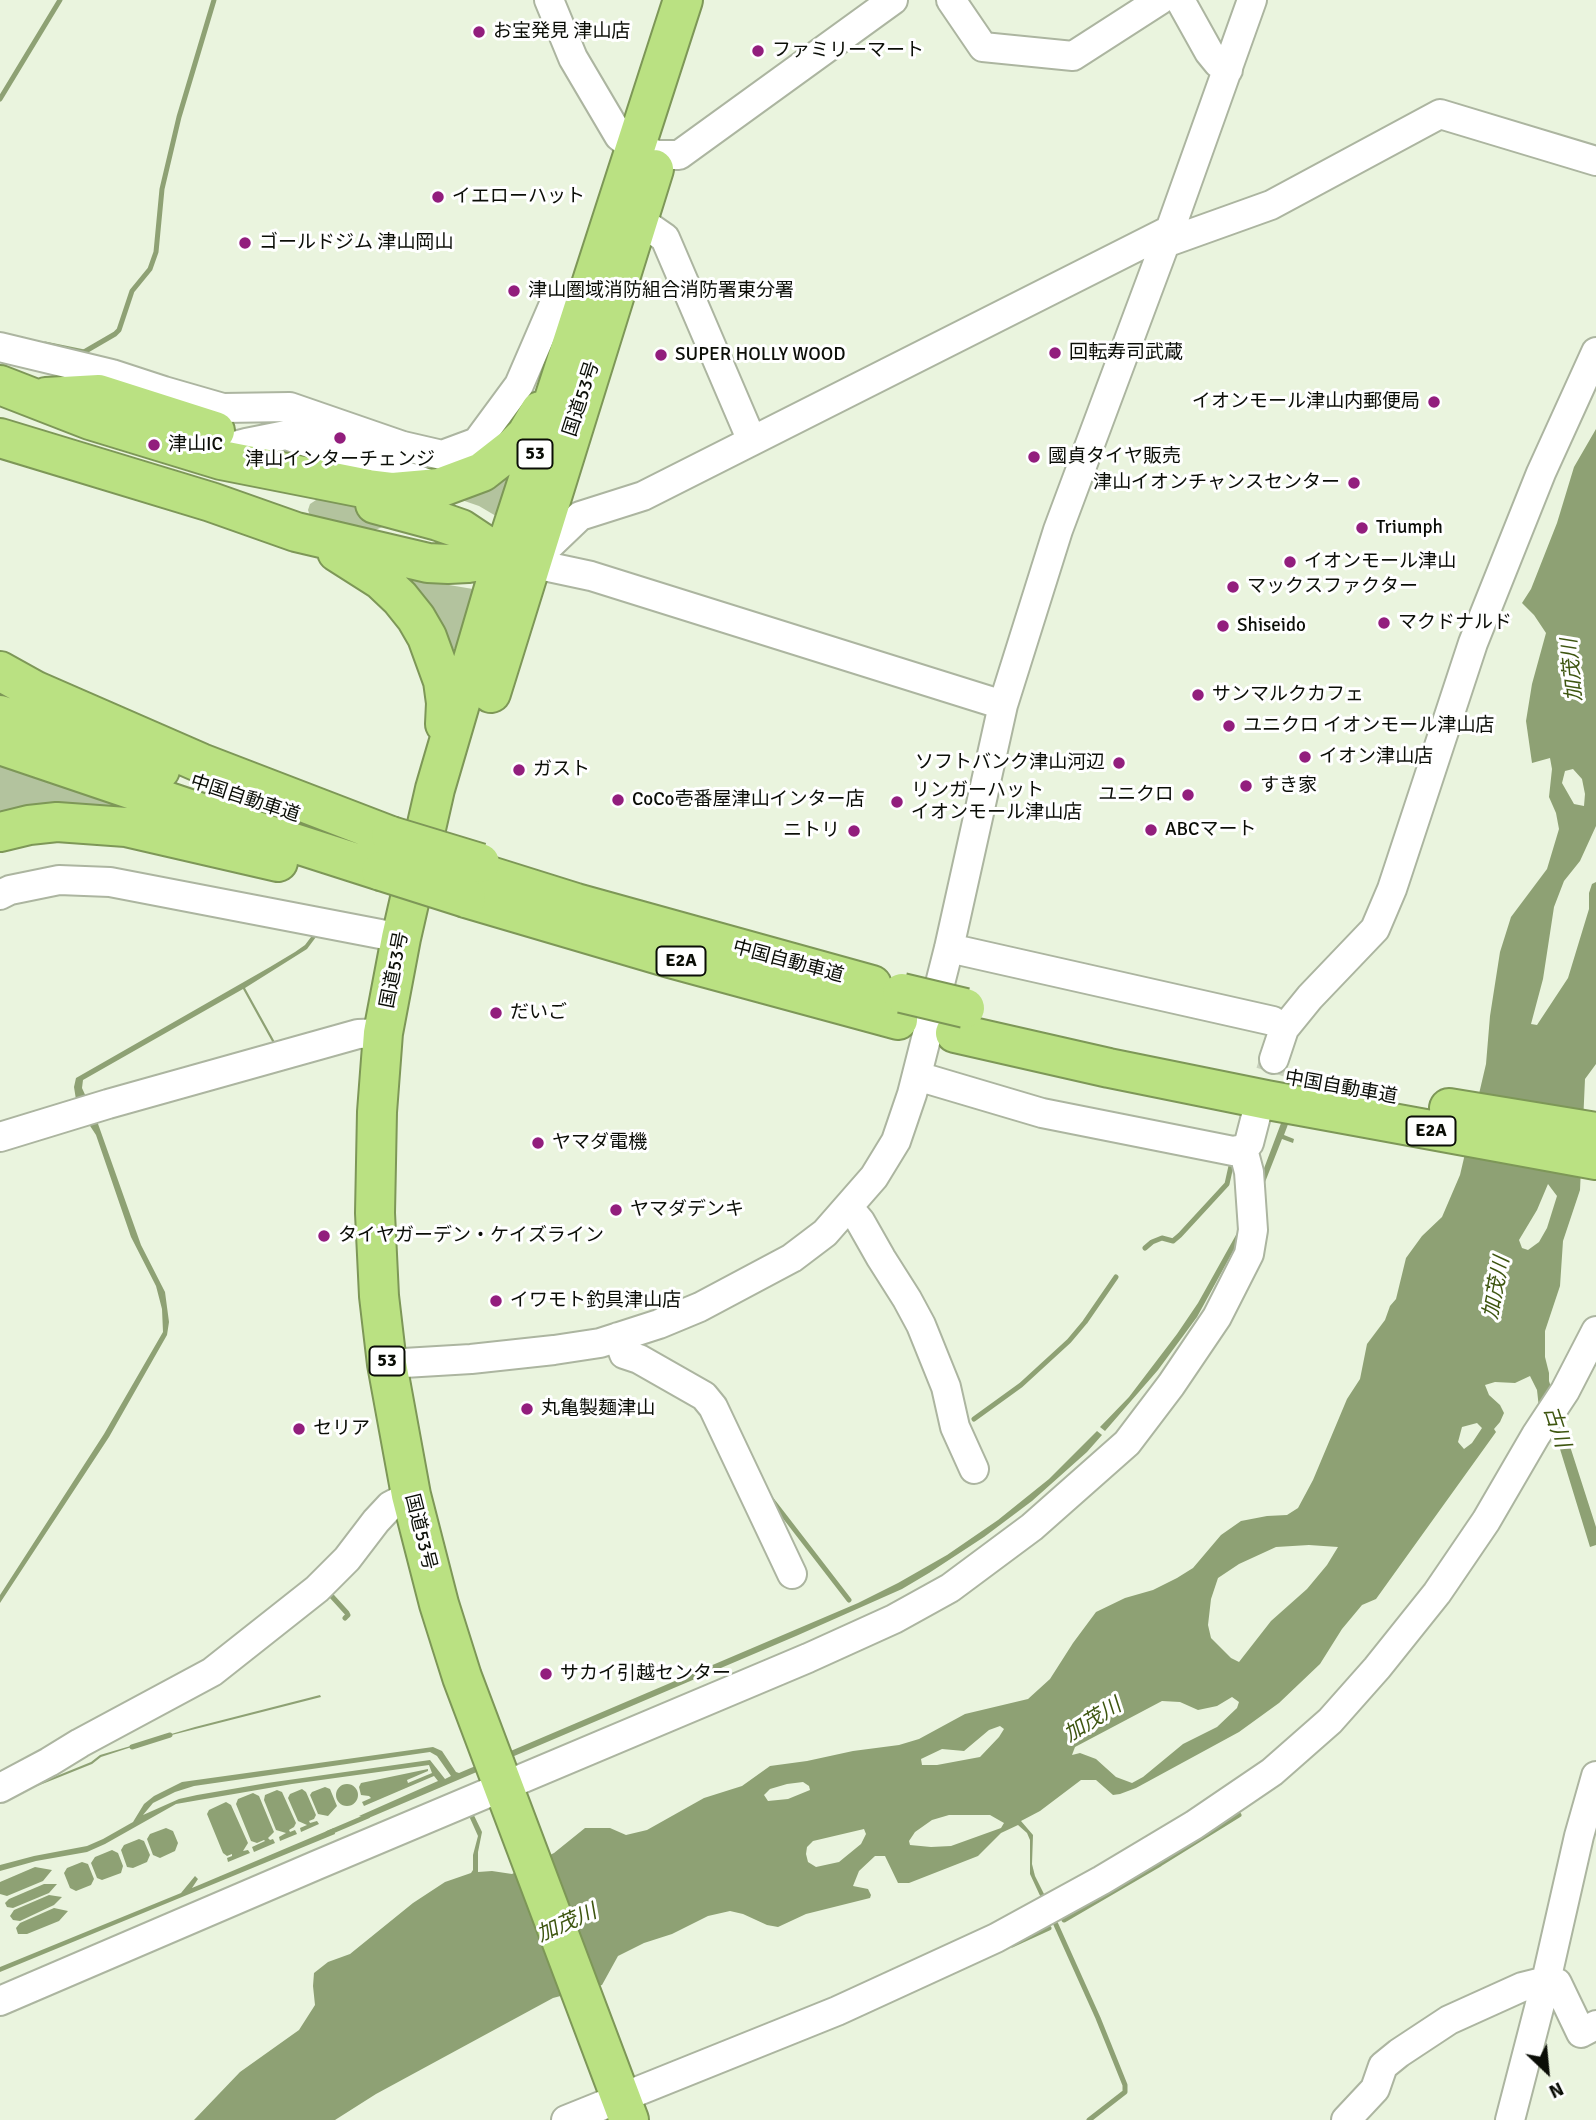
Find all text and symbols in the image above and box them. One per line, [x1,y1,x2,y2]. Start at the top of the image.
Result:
place label: お宝発見 津山店 [493,21,630,43]
marker: お宝発見 津山店 [471,24,487,40]
place label: ファミリーマート [772,40,924,62]
marker: ファミリーマート [750,43,766,59]
place label: イエローハット [452,186,585,208]
marker: イエローハット [430,189,446,205]
place label: ゴールドジム 津山岡山 [259,232,453,254]
marker: ゴールドジム 津山岡山 [237,235,253,251]
place label: 津山圏域消防組合消防署東分署 [528,280,794,302]
marker: 津山圏域消防組合消防署東分署 [506,283,522,299]
place label: 回転寿司武蔵 [1069,342,1183,364]
place label: SUPER HOLLY WOOD [675,344,846,366]
marker: 回転寿司武蔵 [1047,345,1063,361]
marker: SUPER HOLLY WOOD [653,347,669,363]
street label: 国道53号 [559,359,605,439]
place label: イオンモール津山内郵便局 [1192,391,1420,413]
marker: イオンモール津山内郵便局 [1426,394,1442,410]
marker: 津山インターチェンジ [332,430,348,446]
place label: 津山IC [168,434,223,456]
marker: 津山IC [146,437,162,453]
road number: 53 [518,440,552,468]
place label: 國貞タイヤ販売 [1048,446,1181,468]
place label: 津山インターチェンジ [245,449,435,471]
marker: 國貞タイヤ販売 [1026,449,1042,465]
place label: 津山イオンチャンスセンター [1093,472,1340,494]
marker: 津山イオンチャンスセンター [1346,475,1362,491]
place label: Triumph [1376,517,1443,539]
marker: Triumph [1354,520,1370,536]
place label: イオンモール津山 [1304,551,1456,573]
marker: イオンモール津山 [1282,554,1298,570]
place label: マックスファクター [1247,576,1418,598]
marker: マックスファクター [1225,579,1241,595]
place label: マクドナルド [1398,612,1512,634]
place label: Shiseido [1237,615,1306,637]
marker: マクドナルド [1376,615,1392,631]
marker: Shiseido [1215,618,1231,634]
water label: 加茂川 [1558,638,1588,702]
place label: サンマルクカフェ [1212,684,1364,706]
marker: サンマルクカフェ [1190,687,1206,703]
place label: ユニクロ イオンモール津山店 [1243,715,1494,737]
marker: ユニクロ イオンモール津山店 [1221,718,1237,734]
place label: イオン津山店 [1319,746,1433,768]
marker: イオン津山店 [1297,749,1313,765]
place label: ソフトバンク津山河辺 [915,752,1105,774]
marker: ソフトバンク津山河辺 [1111,755,1127,771]
place label: ガスト [533,759,590,781]
marker: ガスト [511,762,527,778]
street label: 中国自動車道 [187,771,303,827]
place label: すき家 [1260,775,1317,797]
marker: すき家 [1238,778,1254,794]
place label: リンガーハット イオンモール津山店 [911,780,1082,824]
place label: ユニクロ [1098,784,1174,806]
marker: ユニクロ [1180,787,1196,803]
place label: CoCo壱番屋津山インター店 [632,789,864,811]
marker: CoCo壱番屋津山インター店 [610,792,626,808]
marker: リンガーハット イオンモール津山店 [889,794,905,810]
place label: ABCマート [1165,819,1256,841]
place label: ニトリ [783,820,840,842]
marker: ABCマート [1143,822,1159,838]
marker: ニトリ [846,823,862,839]
street label: 国道53号 [376,930,414,1010]
street label: 中国自動車道 [730,936,846,988]
road number: E2A [656,946,706,976]
place label: だいご [510,1002,567,1024]
marker: だいご [488,1005,504,1021]
street label: 中国自動車道 [1283,1067,1399,1109]
road number: E2A [1406,1116,1456,1146]
place label: ヤマダ電機 [552,1132,647,1154]
marker: ヤマダ電機 [530,1135,546,1151]
place label: ヤマダデンキ [630,1199,744,1221]
marker: ヤマダデンキ [608,1202,624,1218]
place label: タイヤガーデン・ケイズライン [338,1225,604,1247]
marker: タイヤガーデン・ケイズライン [316,1228,332,1244]
water label: 加茂川 [1479,1255,1515,1321]
place label: イワモト釣具津山店 [510,1290,681,1312]
marker: イワモト釣具津山店 [488,1293,504,1309]
road number: 53 [370,1346,404,1376]
place label: 丸亀製麺津山 [541,1398,655,1420]
marker: 丸亀製麺津山 [519,1401,535,1417]
water label: 古川 [1538,1403,1574,1451]
place label: セリア [313,1418,370,1440]
marker: セリア [291,1421,307,1437]
street label: 国道53号 [400,1492,440,1572]
place label: サカイ引越センター [560,1663,731,1685]
marker: サカイ引越センター [538,1666,554,1682]
water label: 加茂川 [1060,1694,1126,1748]
water label: 加茂川 [533,1900,601,1948]
north arrow [1512,2036,1582,2106]
text: N [1545,2076,1567,2104]

